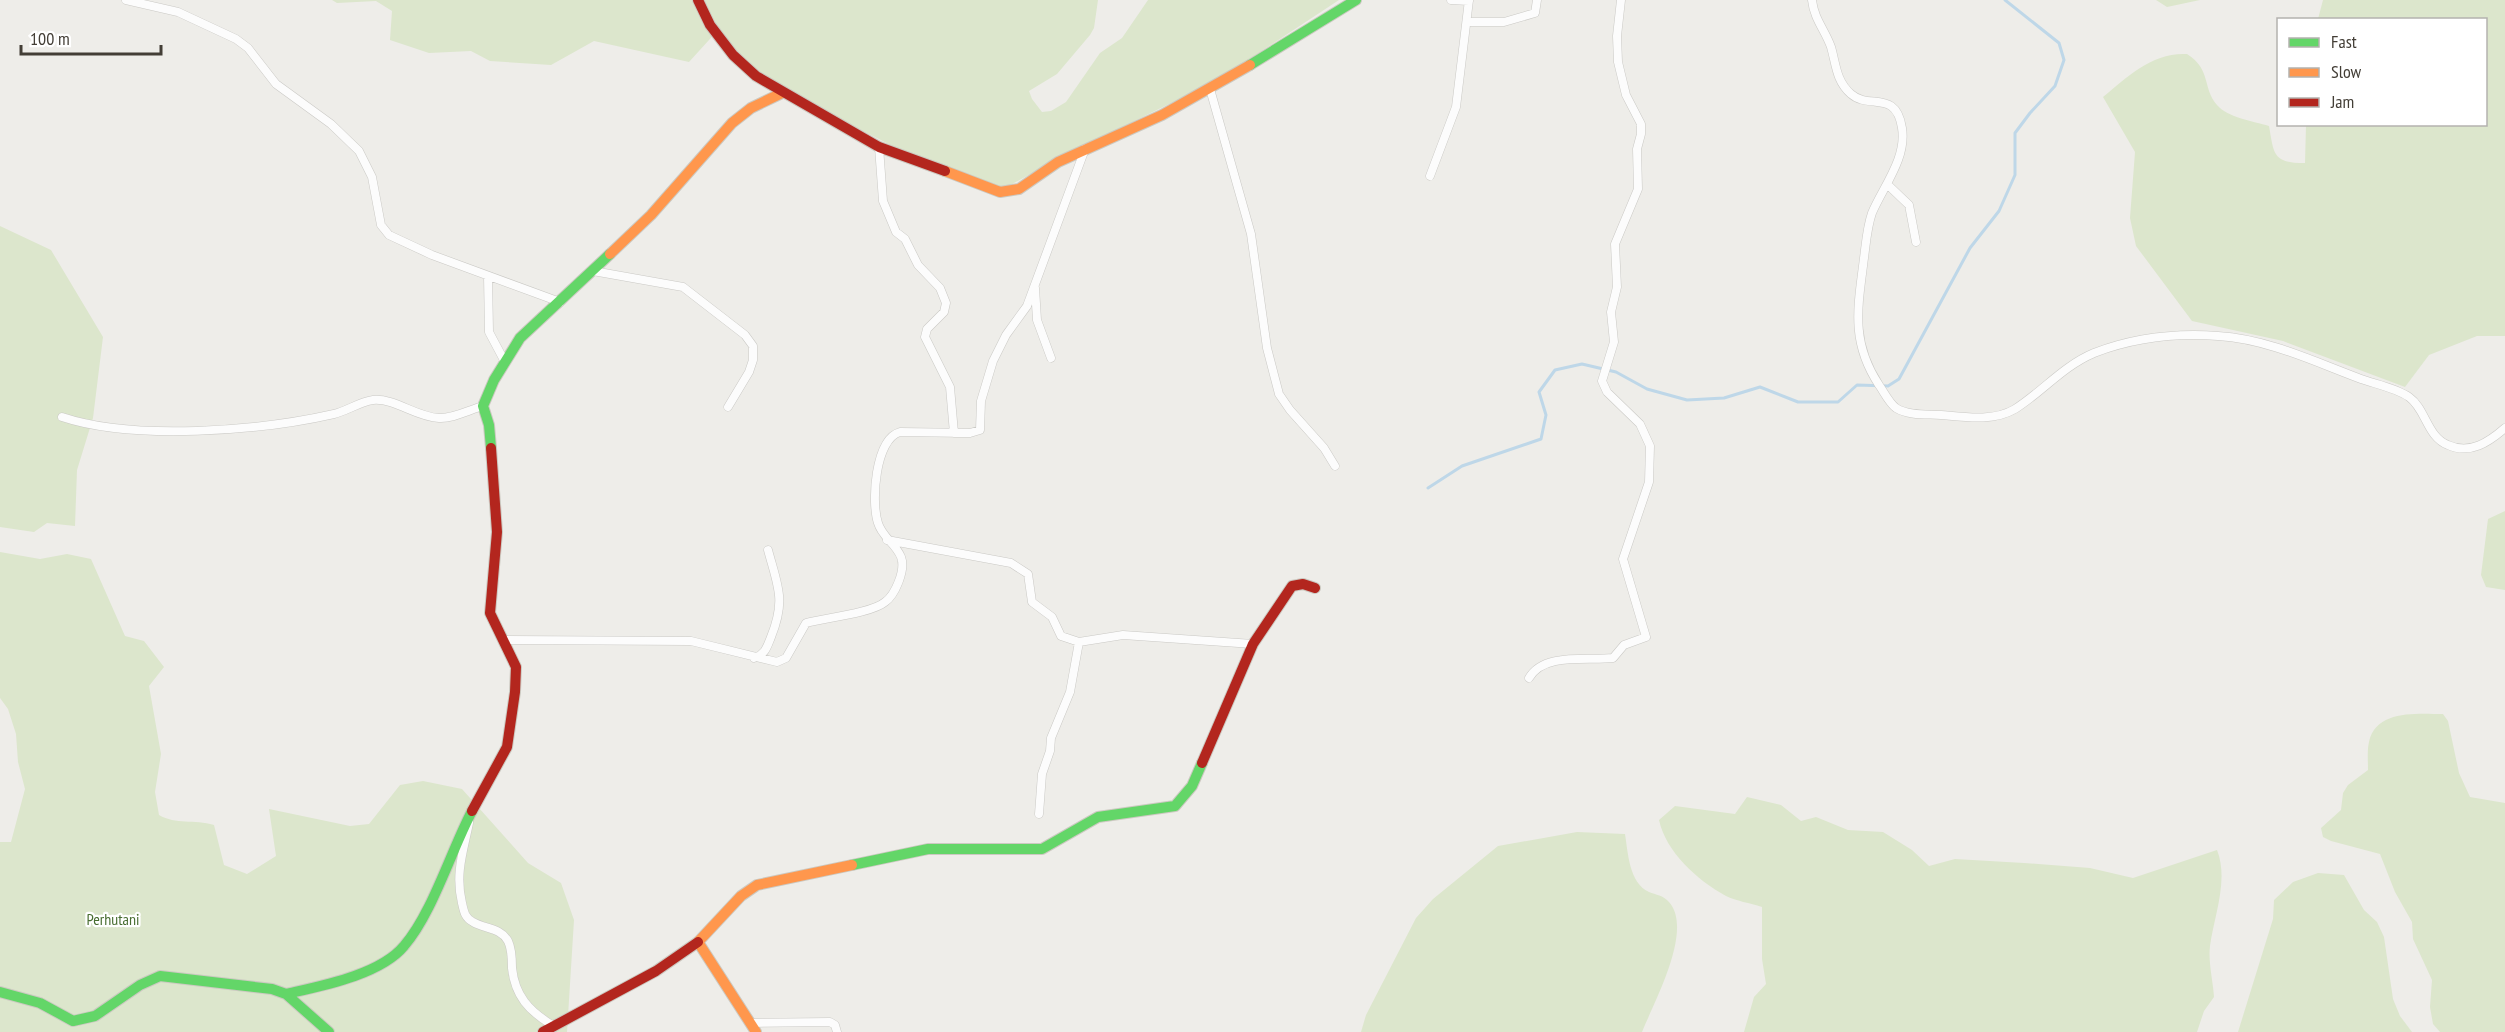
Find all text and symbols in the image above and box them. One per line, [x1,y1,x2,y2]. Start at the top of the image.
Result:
scale bar [21,18,160,56]
legend [2277,18,2487,126]
text: 100 m [30,27,70,50]
text: Fast [2331,30,2357,53]
text: Slow [2331,60,2362,83]
text: Jam [2330,90,2354,113]
park label: Perhutani [86,909,140,929]

